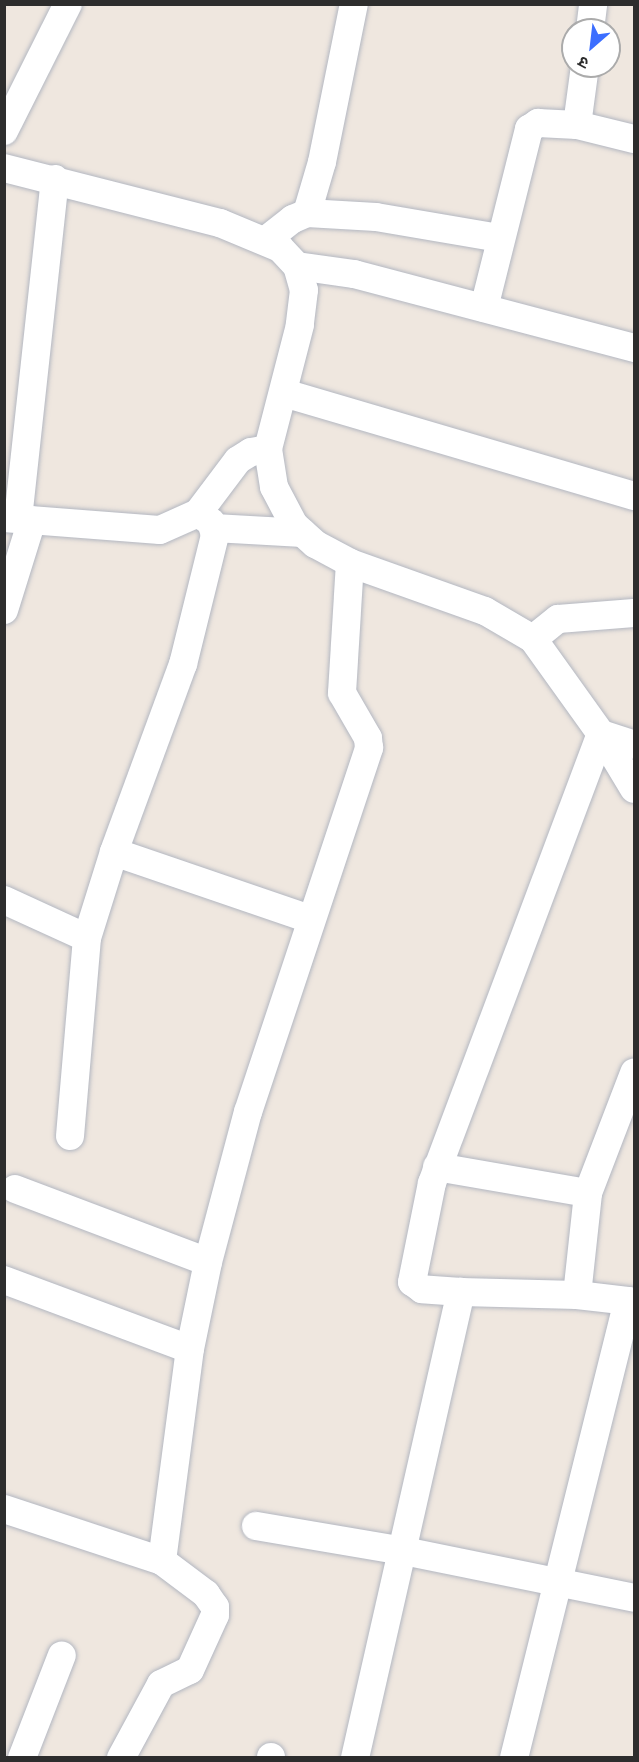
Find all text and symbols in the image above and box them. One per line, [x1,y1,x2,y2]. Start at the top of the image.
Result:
north arrow [561,18,621,78]
text: उ [574,51,592,74]

